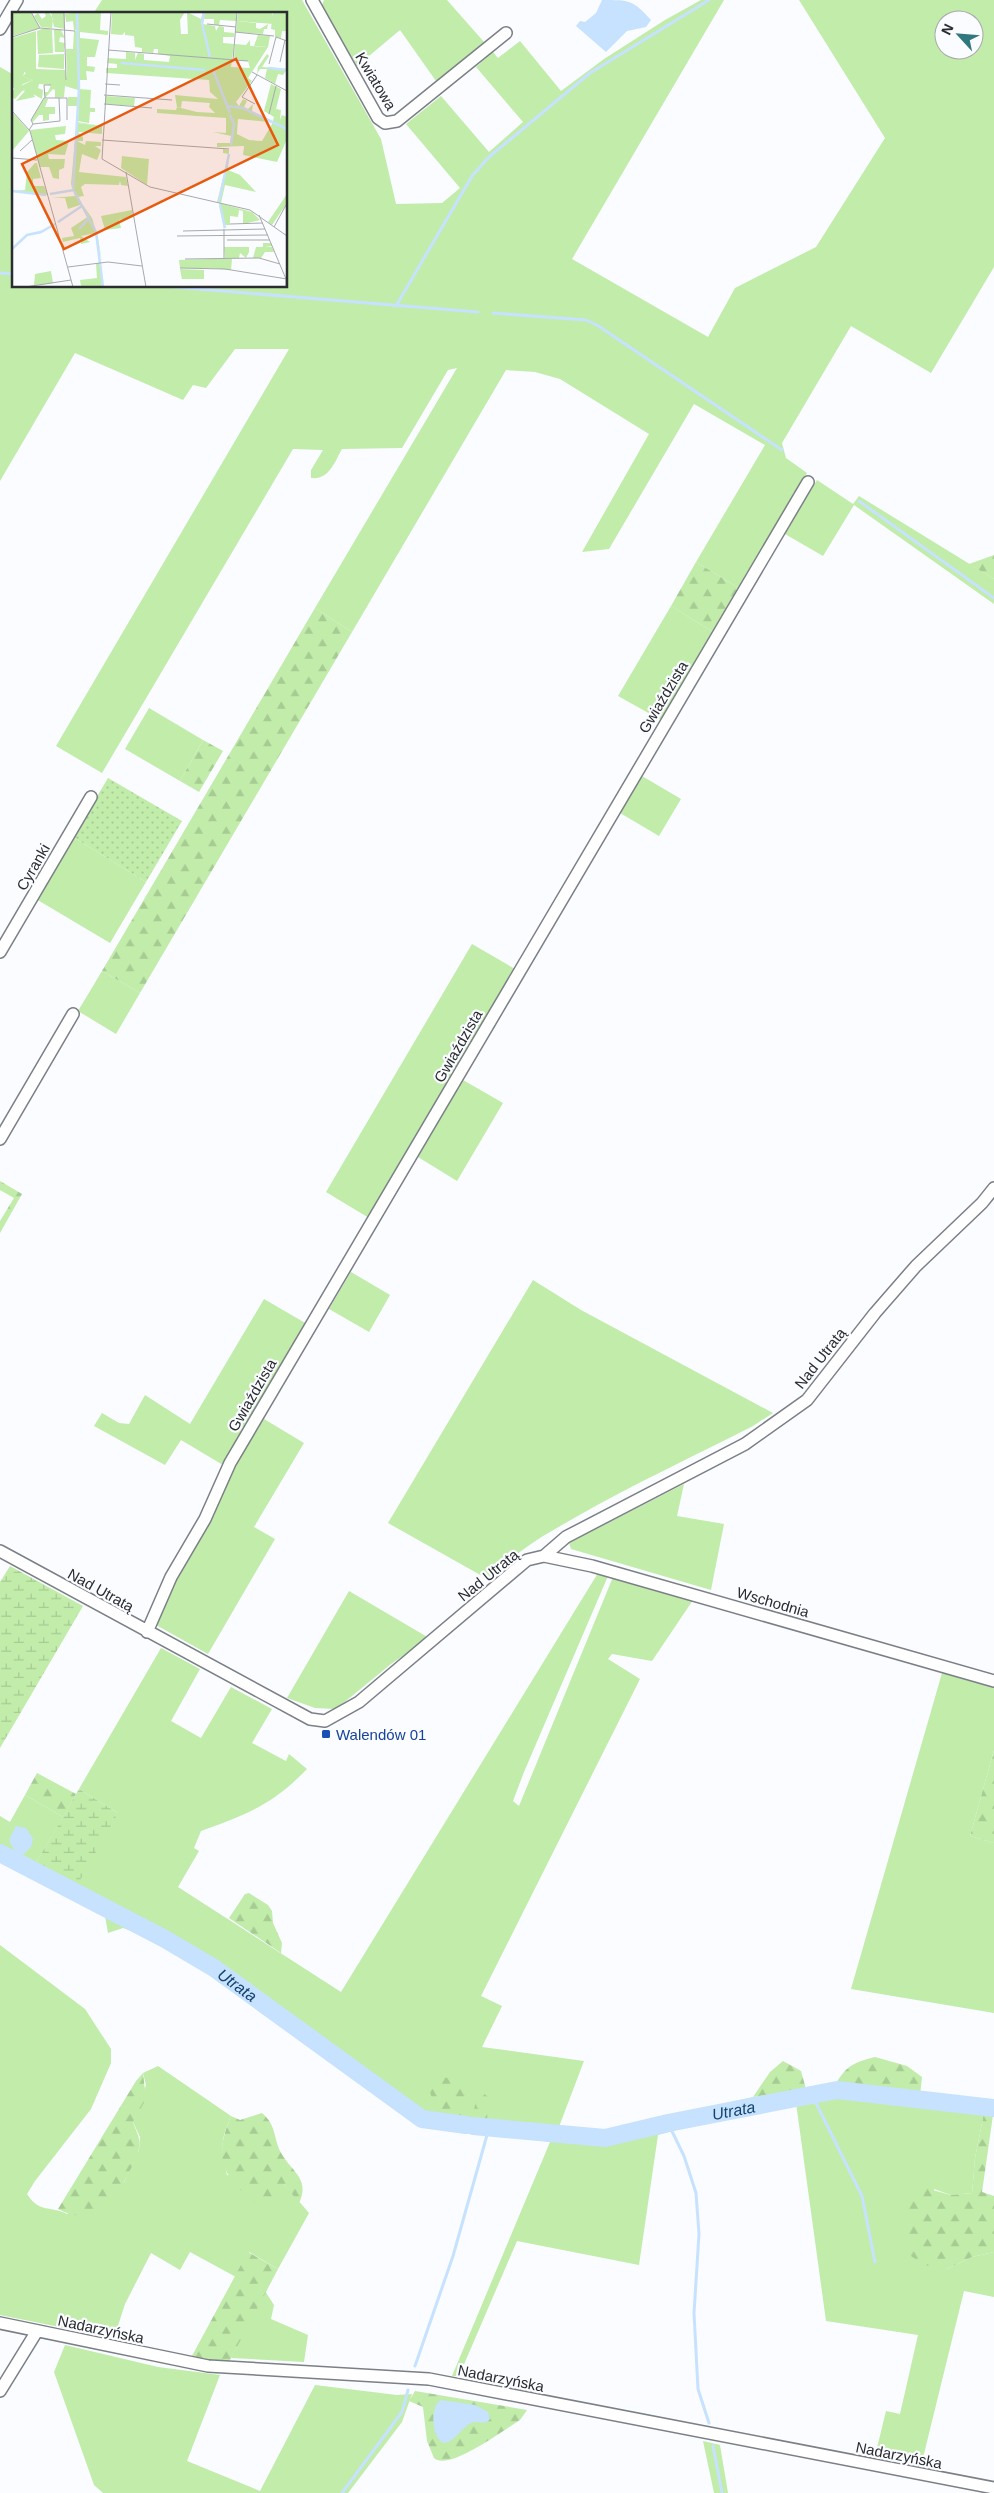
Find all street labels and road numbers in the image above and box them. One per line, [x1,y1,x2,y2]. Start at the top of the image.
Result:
street label: Kwiatowa [352,49,400,113]
street label: Gwiaździsta [635,657,691,736]
street label: Cyranki [13,841,53,893]
street label: Gwiaździsta [430,1006,486,1085]
street label: Nad Utratą [791,1324,849,1392]
street label: Gwiaździsta [224,1355,280,1434]
street label: Nad Utratą [454,1545,522,1604]
street label: Nad Utratą [65,1565,137,1615]
street label: Wschodnia [735,1584,812,1621]
street label: Nadarzyńska [56,2312,146,2347]
street label: Nadarzyńska [456,2361,546,2395]
street label: Nadarzyńska [854,2438,944,2472]

